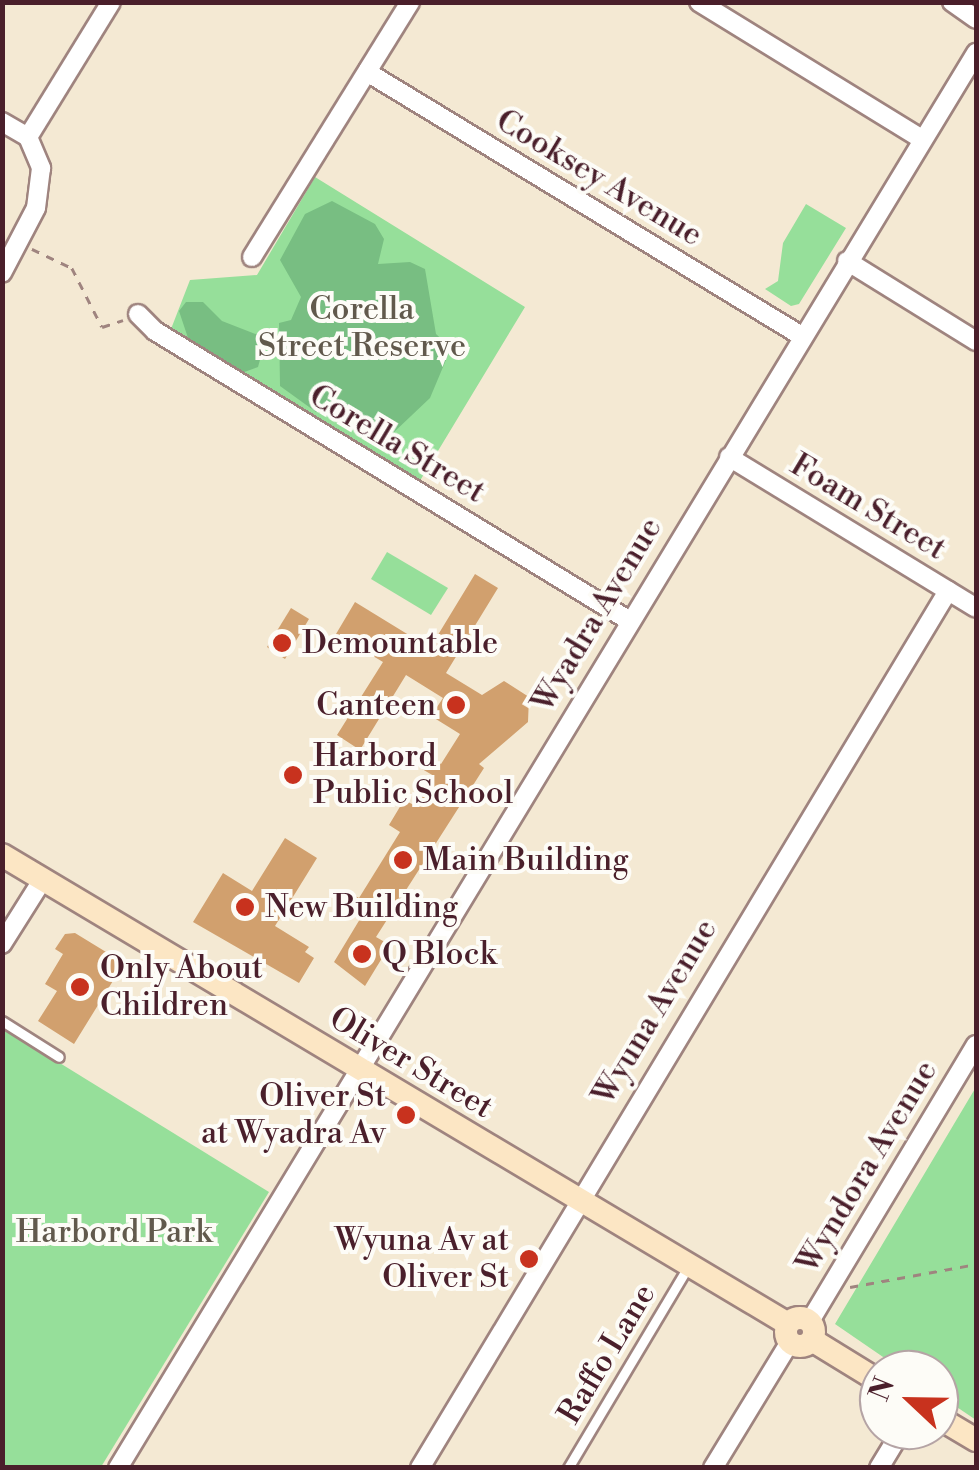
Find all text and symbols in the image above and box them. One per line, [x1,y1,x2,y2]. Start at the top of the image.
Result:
street label: Cooksey Avenue [489,101,709,255]
park label: Corella Street Reserve [258,291,466,366]
street label: Corella Street [302,376,492,512]
street label: Foam Street [783,446,953,568]
street label: Wyadra Avenue [524,511,670,719]
place label: Demountable [302,624,498,662]
marker: Demountable [271,632,293,654]
place label: Canteen [316,686,436,724]
marker: Canteen [445,694,467,716]
place label: Harbord Public School [313,738,513,813]
marker: Harbord Public School [282,764,304,786]
place label: Main Building [423,841,629,879]
marker: Main Building [392,849,414,871]
place label: New Building [265,888,458,926]
marker: New Building [234,896,256,918]
street label: Wyuna Avenue [585,912,725,1112]
place label: Q Block [382,935,496,973]
marker: Q Block [351,943,373,965]
place label: Only About Children [100,950,263,1025]
marker: Only About Children [69,976,91,998]
street label: Oliver Street [322,999,500,1127]
street label: Wyndora Avenue [788,1054,946,1280]
place label: Oliver St at Wyadra Av [201,1078,386,1153]
marker: Oliver St at Wyadra Av [395,1104,417,1126]
park label: Harbord Park [16,1213,212,1251]
place label: Wyuna Av at Oliver St [335,1222,509,1297]
marker: Wyuna Av at Oliver St [518,1248,540,1270]
street label: Raffo Lane [550,1277,664,1431]
north arrow [859,1350,959,1450]
text: N [862,1372,903,1406]

